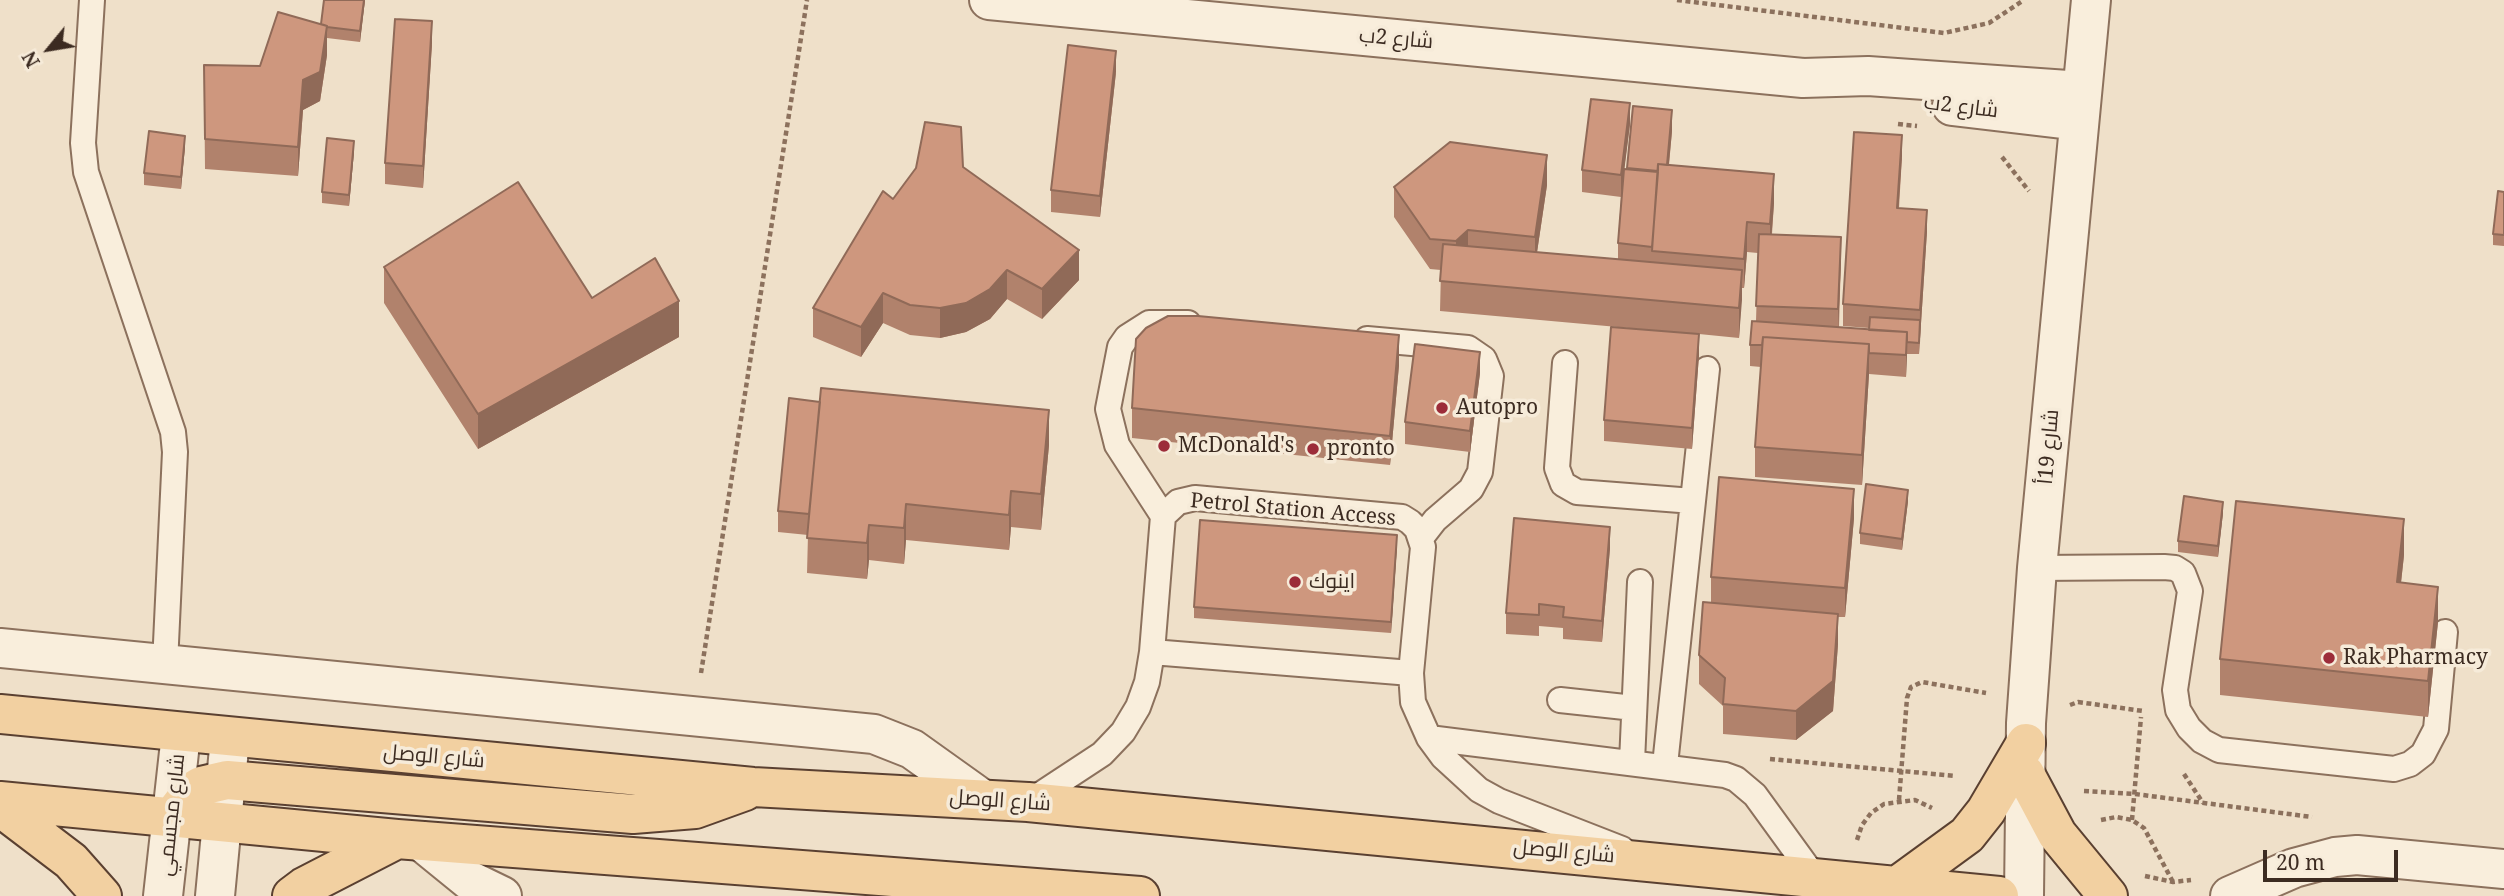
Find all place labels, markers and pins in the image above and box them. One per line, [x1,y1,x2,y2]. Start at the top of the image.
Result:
place label: Autopro [1456,395,1538,421]
marker: Autopro [1434,400,1450,416]
place label: McDonald's [1178,433,1294,459]
place label: pronto [1327,436,1395,462]
marker: McDonald's [1156,438,1172,454]
marker: pronto [1305,441,1321,457]
place label: اينوك [1309,569,1355,595]
marker: اينوك [1287,574,1303,590]
place label: Rak Pharmacy [2343,645,2488,671]
marker: Rak Pharmacy [2321,650,2337,666]

